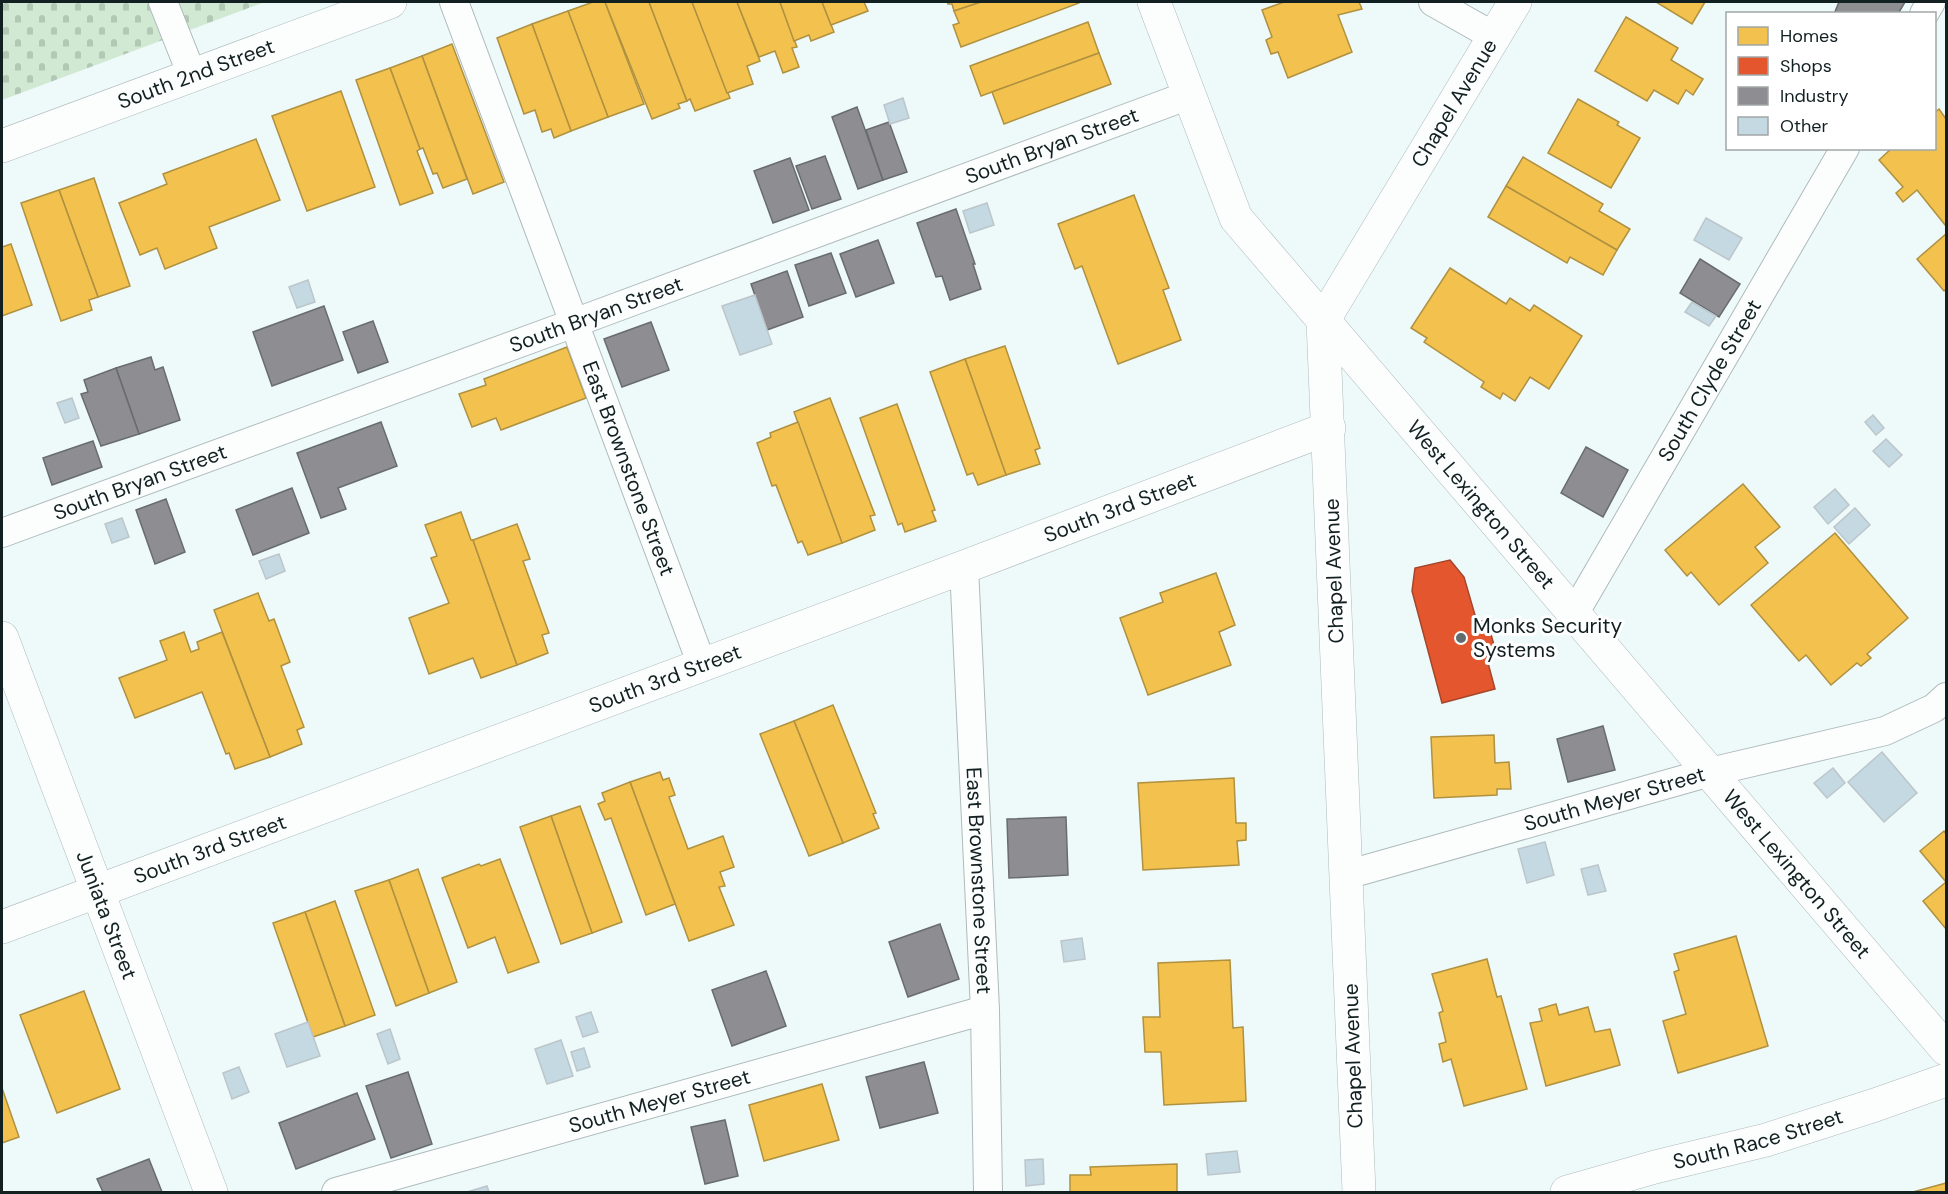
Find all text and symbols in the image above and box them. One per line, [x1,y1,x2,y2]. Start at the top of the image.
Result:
legend [1726,12,1936,150]
text: Homes [1780,24,1838,48]
street label: South 2nd Street [114,32,278,116]
street label: Chapel Avenue [1405,34,1504,173]
text: Shops [1780,54,1832,78]
text: Industry [1780,84,1849,108]
street label: South Bryan Street [961,101,1142,191]
text: Other [1780,114,1829,138]
street label: South Bryan Street [506,270,687,359]
street label: South Clyde Street [1652,294,1768,467]
street label: East Brownstone Street [576,357,681,580]
street label: West Lexington Street [1401,414,1561,595]
street label: South Bryan Street [49,438,231,527]
street label: South 3rd Street [1040,466,1200,549]
street label: Chapel Avenue [1317,498,1351,644]
place label: Monks Security Systems [1473,612,1622,664]
marker: Monks Security Systems [1454,631,1468,645]
street label: South 3rd Street [585,638,745,720]
street label: South Meyer Street [1521,760,1708,838]
street label: East Brownstone Street [960,767,998,995]
street label: West Lexington Street [1716,784,1877,965]
street label: South 3rd Street [130,808,290,890]
street label: Juniata Street [69,847,144,983]
street label: Chapel Avenue [1336,983,1370,1129]
street label: South Meyer Street [566,1063,753,1140]
street label: South Race Street [1670,1102,1846,1176]

